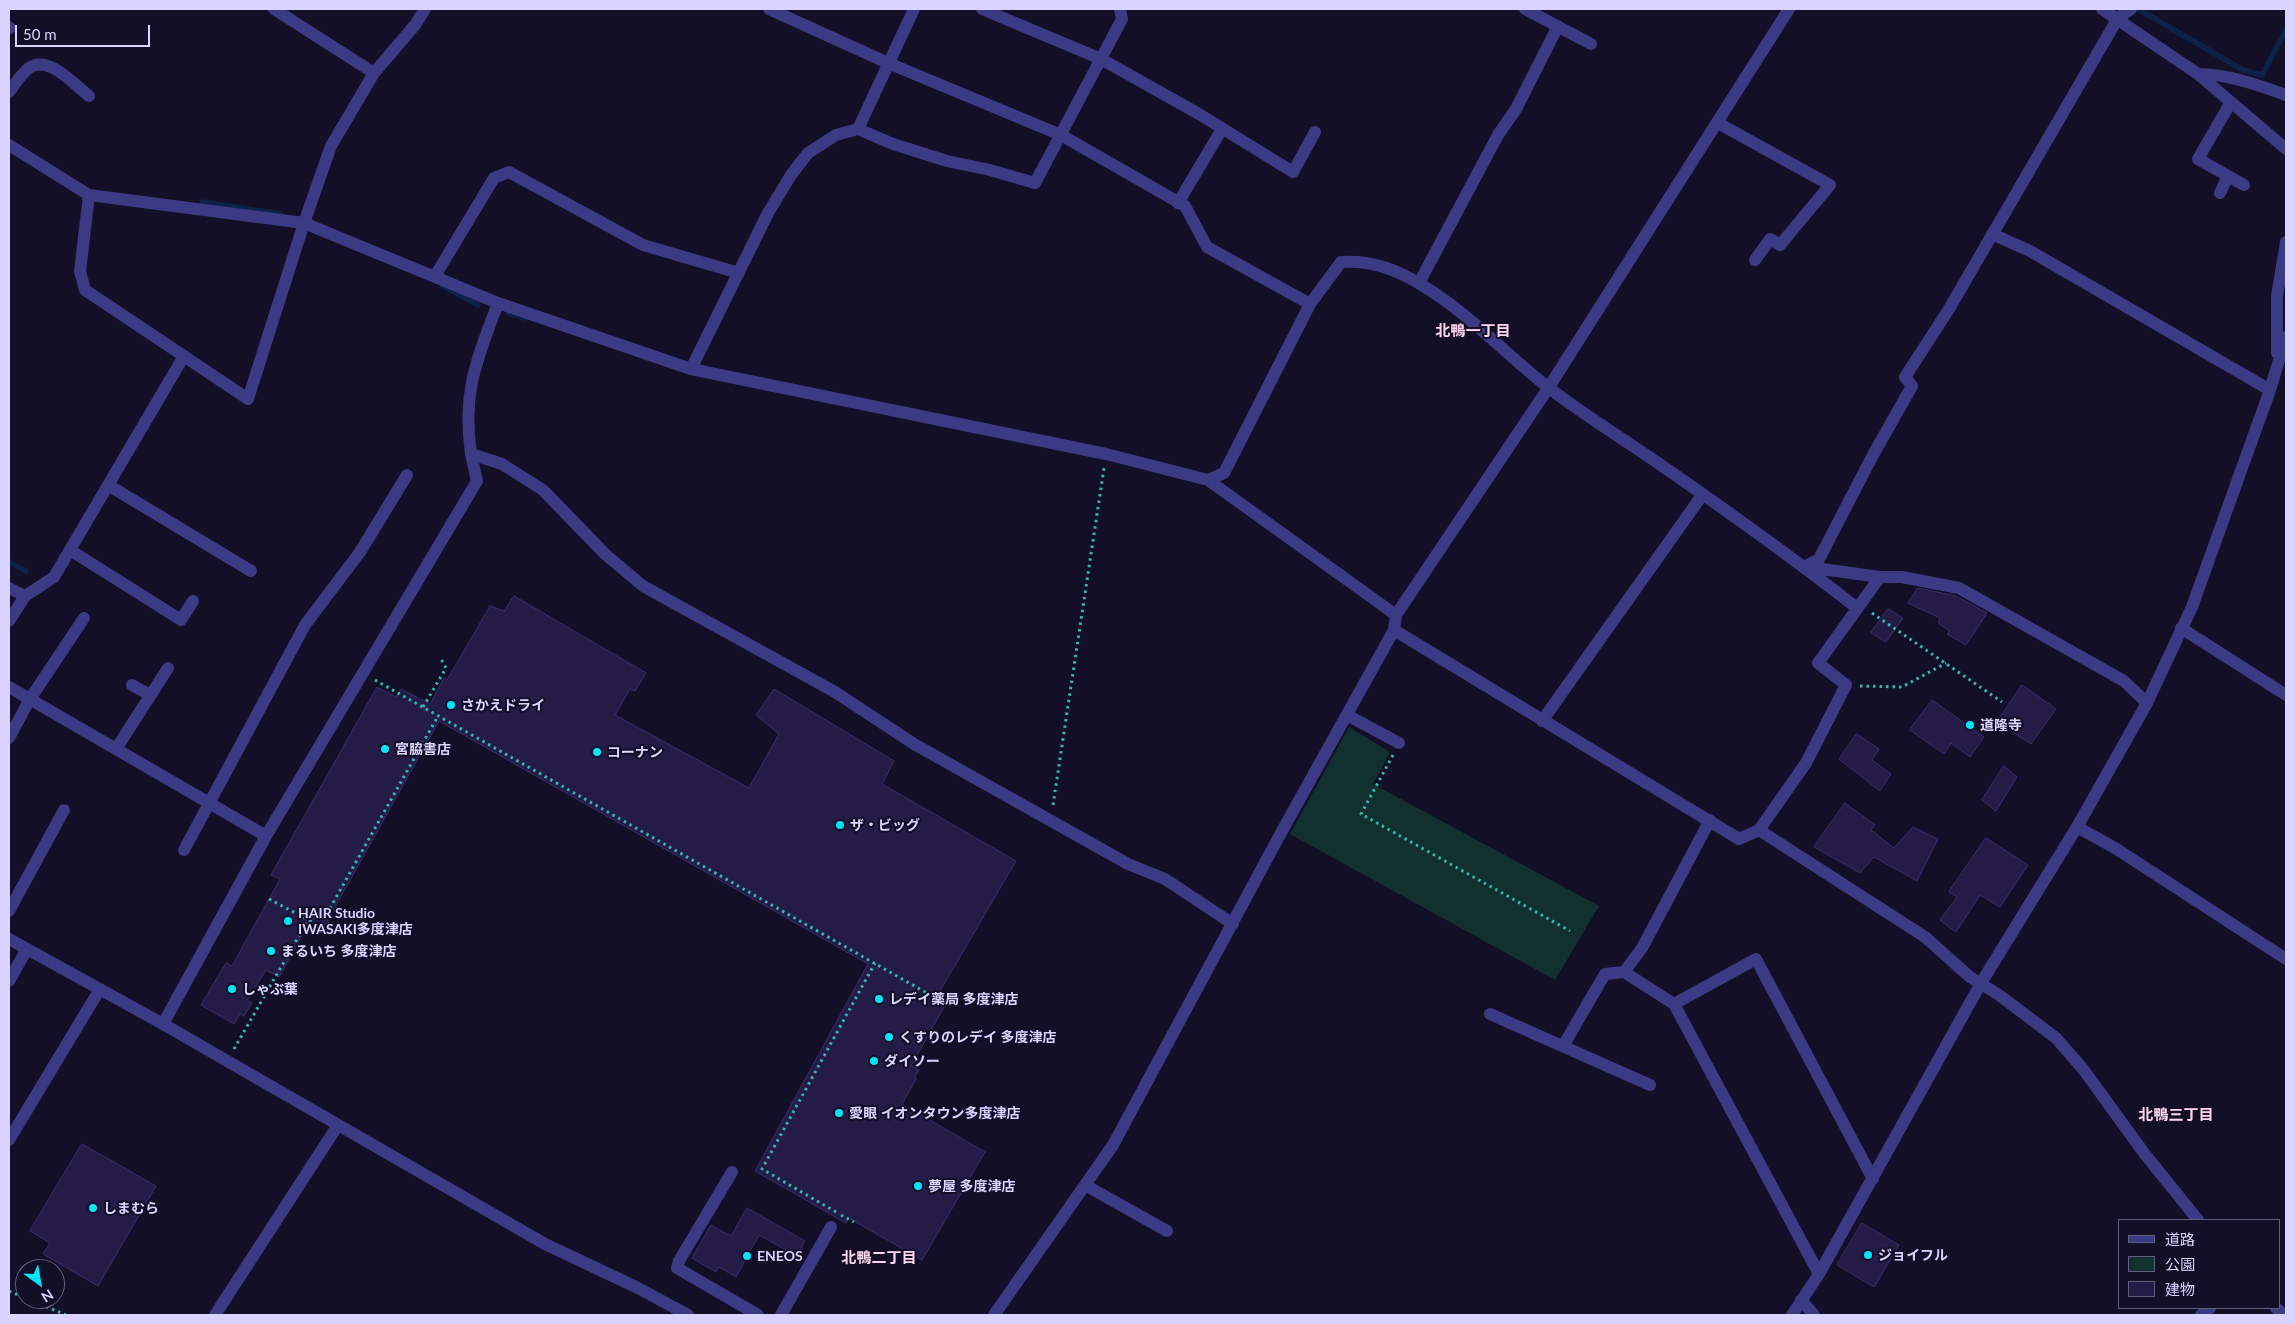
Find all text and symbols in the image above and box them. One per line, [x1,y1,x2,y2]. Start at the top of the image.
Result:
scale bar [18,15,152,47]
text: 50 m [23,25,57,43]
district label: 北鴨一丁目 [1436,322,1510,340]
place label: さかえドライ [461,697,545,713]
marker: さかえドライ [445,699,457,711]
place label: 道隆寺 [1980,717,2022,733]
marker: 道隆寺 [1964,719,1976,731]
place label: 宮脇書店 [395,741,451,757]
marker: 宮脇書店 [379,743,391,755]
place label: コーナン [607,744,663,760]
marker: コーナン [591,746,603,758]
place label: ザ・ビッグ [850,817,920,833]
marker: ザ・ビッグ [834,819,846,831]
place label: HAIR Studio IWASAKI多度津店 [298,905,413,938]
marker: HAIR Studio IWASAKI多度津店 [282,915,294,927]
place label: まるいち 多度津店 [281,943,396,959]
marker: まるいち 多度津店 [265,945,277,957]
place label: しゃぶ葉 [242,981,298,997]
marker: しゃぶ葉 [226,983,238,995]
place label: レデイ薬局 多度津店 [889,991,1018,1007]
marker: レデイ薬局 多度津店 [873,993,885,1005]
place label: くすりのレデイ 多度津店 [899,1029,1056,1045]
marker: くすりのレデイ 多度津店 [883,1031,895,1043]
place label: ダイソー [884,1053,940,1069]
marker: ダイソー [868,1055,880,1067]
place label: 愛眼 イオンタウン多度津店 [849,1105,1020,1121]
district label: 北鴨三丁目 [2139,1106,2213,1124]
marker: 愛眼 イオンタウン多度津店 [833,1107,845,1119]
place label: 夢屋 多度津店 [928,1178,1015,1194]
marker: 夢屋 多度津店 [912,1180,924,1192]
place label: しまむら [103,1200,159,1216]
marker: しまむら [87,1202,99,1214]
legend [2118,1219,2280,1309]
text: 道路 [2165,1230,2195,1248]
place label: ジョイフル [1878,1247,1948,1263]
place label: ENEOS [757,1248,803,1264]
district label: 北鴨二丁目 [842,1249,916,1267]
marker: ジョイフル [1862,1249,1874,1261]
marker: ENEOS [741,1250,753,1262]
text: 公園 [2165,1255,2195,1273]
north arrow [15,1259,65,1309]
text: 建物 [2165,1280,2195,1298]
text: N [39,1286,57,1306]

